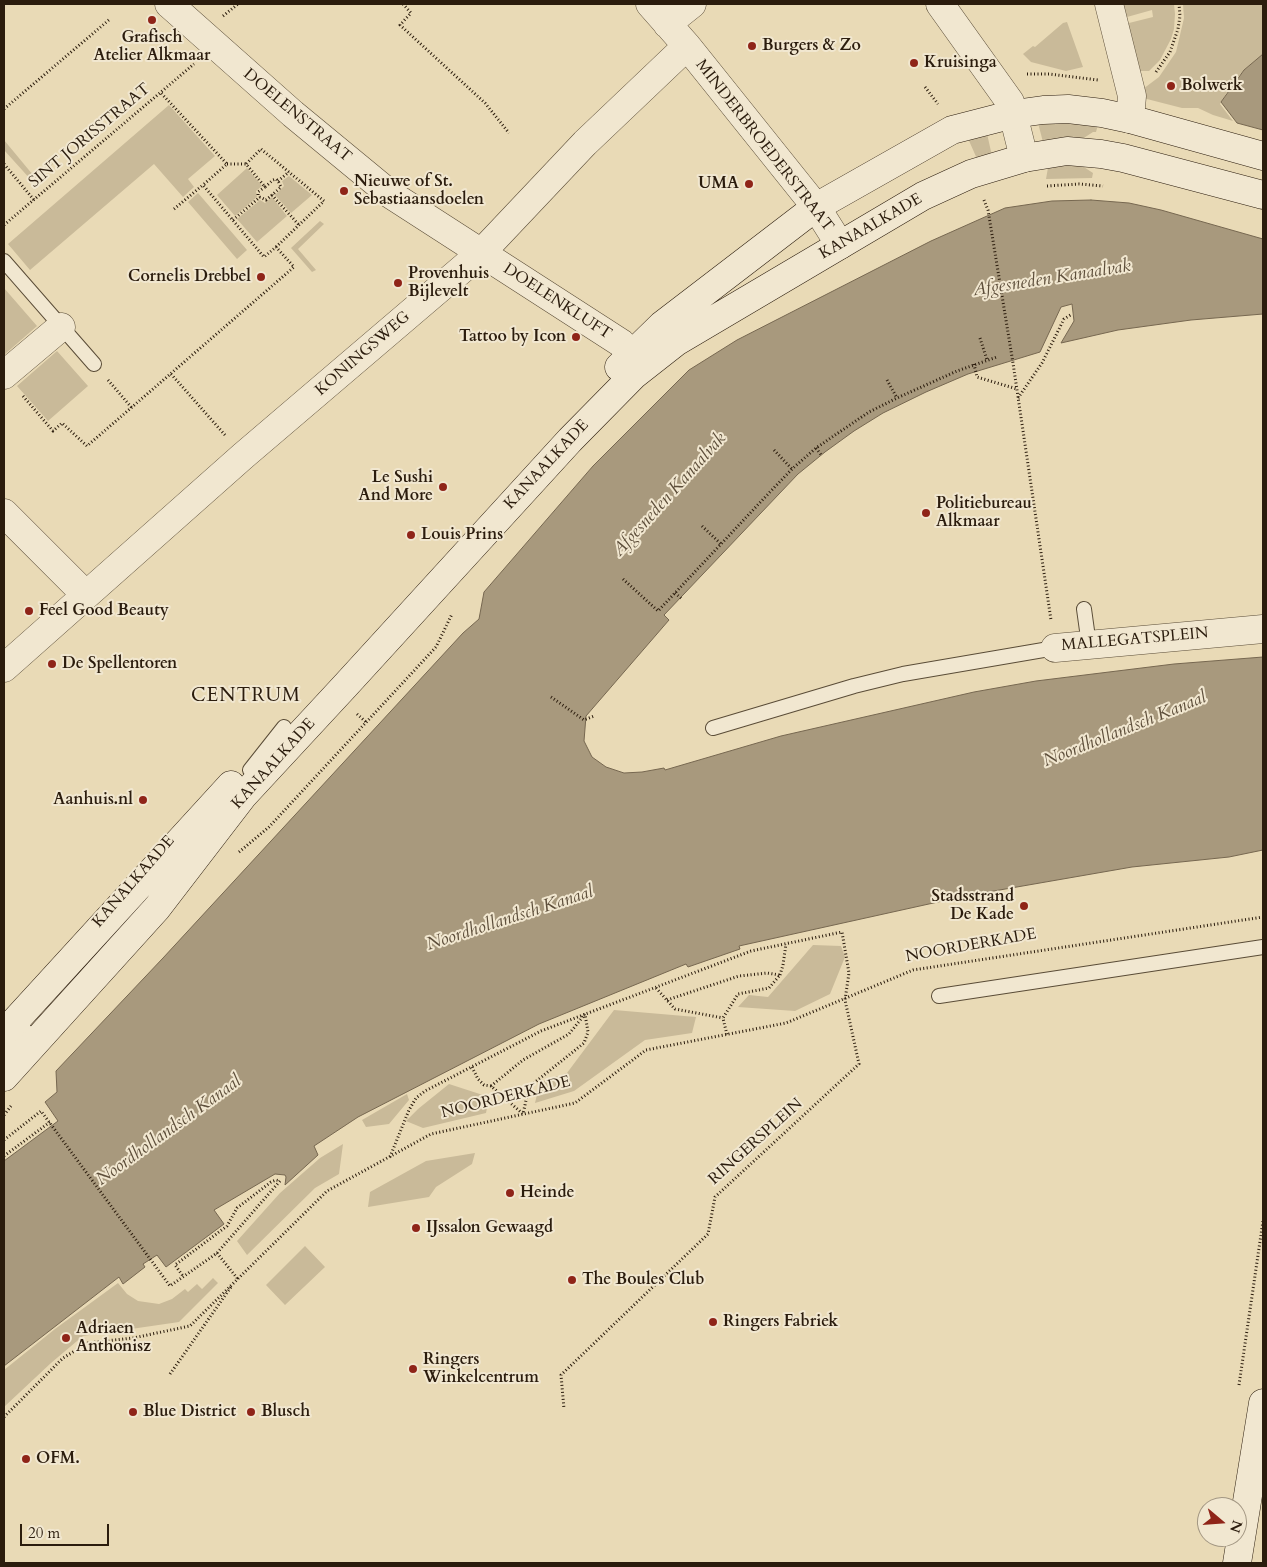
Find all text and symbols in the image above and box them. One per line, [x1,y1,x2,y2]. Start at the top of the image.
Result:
marker: Grafisch Atelier Alkmaar [146,14,158,26]
place label: Grafisch Atelier Alkmaar [93,28,211,66]
place label: Burgers & Zo [762,36,861,56]
marker: Burgers & Zo [746,40,758,52]
place label: Kruisinga [924,53,997,73]
street label: MINDERBROEDERSTRAAT [691,56,837,236]
marker: Kruisinga [908,57,920,69]
street label: DOELENSTRAAT [239,65,355,167]
place label: Bolwerk [1181,76,1243,96]
street label: SINT JORISSTRAAT [25,80,155,192]
marker: Bolwerk [1165,80,1177,92]
place label: Nieuwe of St. Sebastiaansdoelen [354,172,484,210]
place label: UMA [698,174,739,194]
marker: UMA [743,178,755,190]
marker: Nieuwe of St. Sebastiaansdoelen [338,185,350,197]
street label: KANAALKADE [816,190,926,264]
water label: Afgesneden Kanaalvak [972,256,1132,302]
street label: DOELENKLUFT [499,260,615,344]
place label: Provenhuis Bijlevelt [408,264,489,302]
place label: Cornelis Drebbel [128,267,251,287]
marker: Cornelis Drebbel [255,271,267,283]
marker: Provenhuis Bijlevelt [392,277,404,289]
street label: KONINGSWEG [312,308,414,400]
place label: Tattoo by Icon [459,327,566,347]
marker: Tattoo by Icon [570,331,582,343]
street label: KANAALKADE [501,416,593,514]
water label: Afgesneden Kanaalvak [609,428,731,562]
place label: Le Sushi And More [359,468,433,506]
marker: Le Sushi And More [437,481,449,493]
place label: Politiebureau Alkmaar [936,494,1032,532]
marker: Politiebureau Alkmaar [920,507,932,519]
place label: Louis Prins [421,525,503,545]
marker: Louis Prins [405,529,417,541]
place label: Feel Good Beauty [39,601,169,621]
marker: Feel Good Beauty [23,605,35,617]
street label: MALLEGATSPLEIN [1061,624,1209,656]
place label: De Spellentoren [62,654,177,674]
marker: De Spellentoren [46,658,58,670]
district label: CENTRUM [190,686,302,708]
water label: Noordhollandsch Kanaal [1040,687,1210,773]
street label: KANAALKADE [228,715,320,813]
place label: Aanhuis.nl [53,790,133,810]
marker: Aanhuis.nl [137,794,149,806]
street label: KANALKAADE [89,832,179,932]
water label: Noordhollandsch Kanaal [424,882,596,956]
place label: Stadsstrand De Kade [932,887,1014,925]
marker: Stadsstrand De Kade [1018,900,1030,912]
street label: NOORDERKADE [904,925,1038,967]
water label: Noordhollandsch Kanaal [92,1071,246,1191]
street label: NOORDERKADE [439,1073,573,1123]
street label: RINGERSPLEIN [705,1095,807,1189]
place label: Heinde [520,1183,574,1203]
marker: Heinde [504,1187,516,1199]
place label: IJssalon Gewaagd [426,1218,553,1238]
marker: IJssalon Gewaagd [410,1222,422,1234]
place label: The Boules Club [582,1270,704,1290]
marker: The Boules Club [566,1274,578,1286]
place label: Ringers Fabriek [723,1312,838,1332]
marker: Ringers Fabriek [707,1316,719,1328]
place label: Adriaen Anthonisz [76,1319,151,1357]
marker: Adriaen Anthonisz [60,1332,72,1344]
place label: Ringers Winkelcentrum [423,1350,539,1388]
marker: Ringers Winkelcentrum [407,1363,419,1375]
place label: Blue District [143,1402,236,1422]
place label: Blusch [261,1402,310,1422]
marker: Blue District [127,1406,139,1418]
marker: Blusch [245,1406,257,1418]
place label: OFM. [36,1449,80,1469]
marker: OFM. [20,1453,32,1465]
north arrow [1197,1497,1247,1547]
scale bar [22,1514,111,1546]
text: N [1225,1518,1247,1535]
text: 20 m [28,1523,60,1543]

